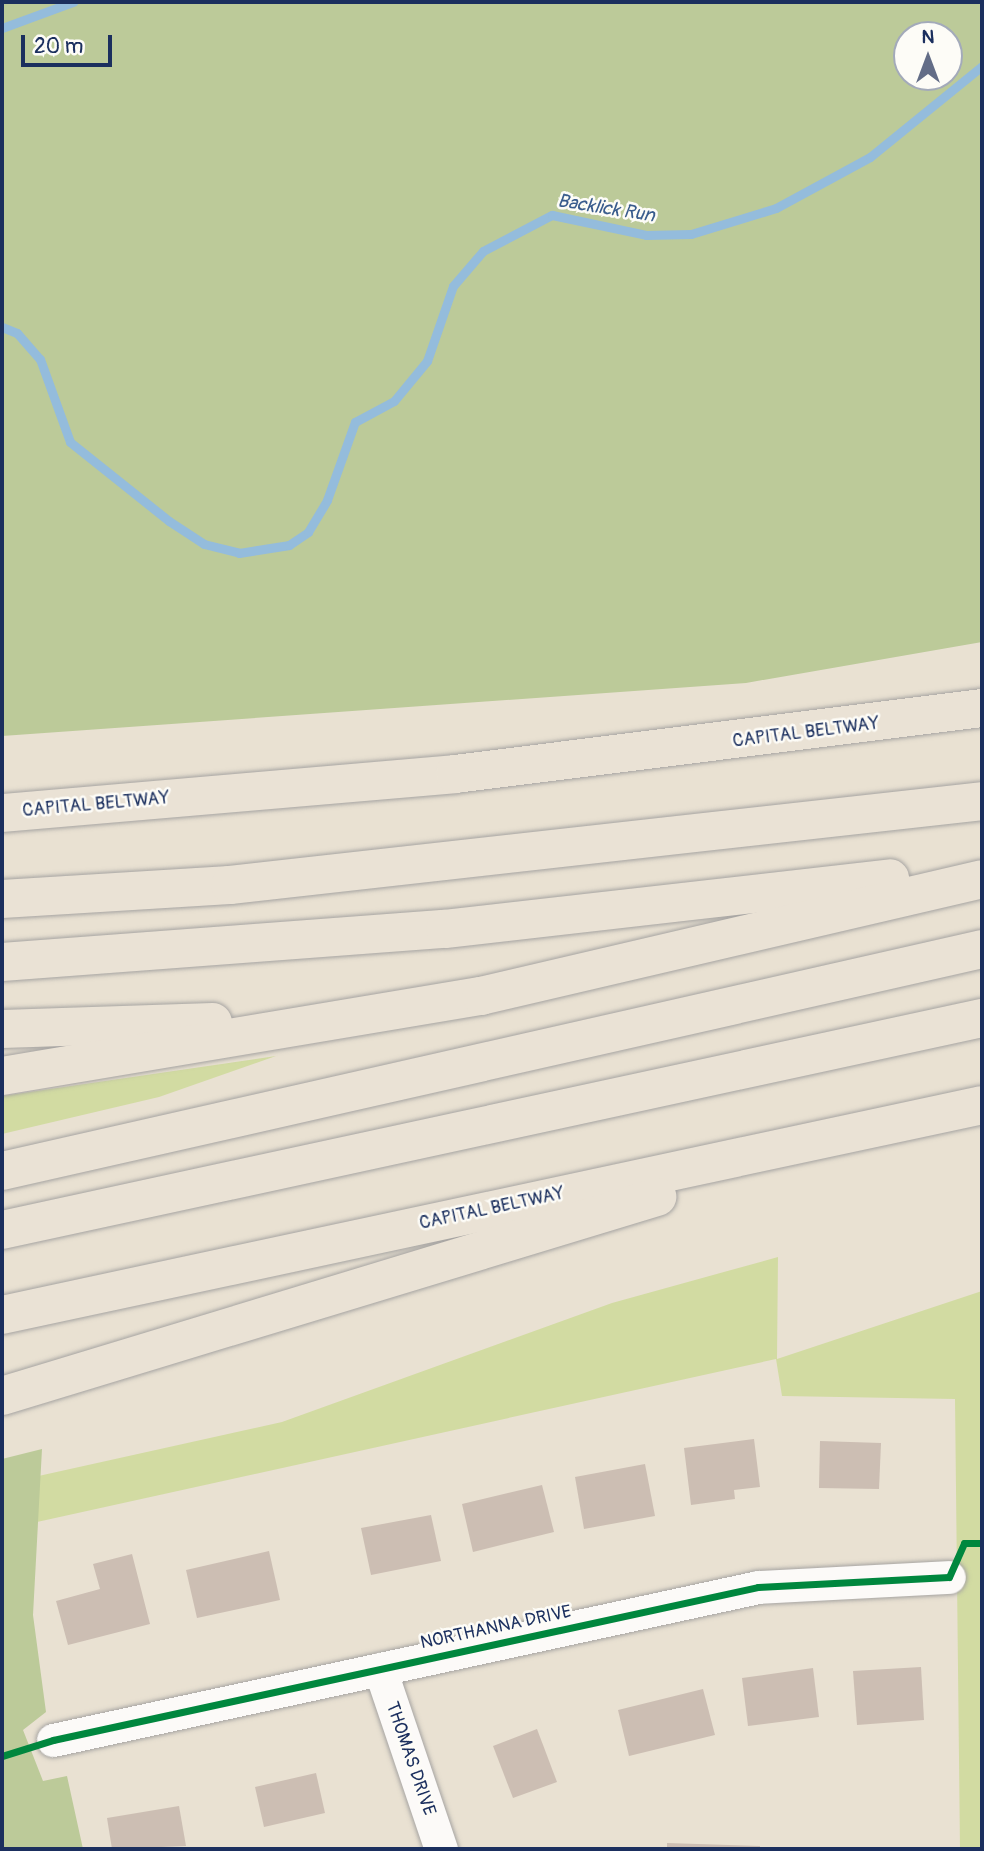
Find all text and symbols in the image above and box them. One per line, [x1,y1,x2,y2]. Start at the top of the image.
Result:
scale bar [24,21,116,65]
north arrow [893,21,963,91]
text: N [922,25,934,49]
text: 20 m [34,33,83,60]
water label: Backlick Run [556,190,656,228]
street label: CAPITAL BELTWAY [731,713,881,753]
street label: CAPITAL BELTWAY [22,788,170,822]
street label: CAPITAL BELTWAY [418,1183,566,1235]
street label: NORTHANNA DRIVE [418,1601,574,1655]
street label: THOMAS DRIVE [380,1699,440,1819]

